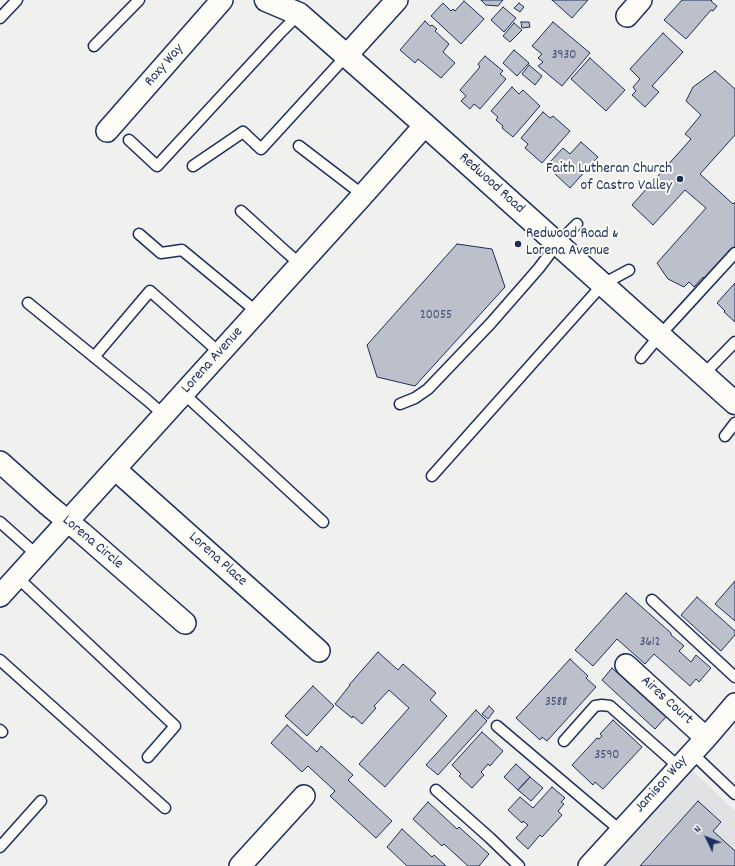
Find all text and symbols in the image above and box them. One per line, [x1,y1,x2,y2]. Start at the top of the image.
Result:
street label: Roxy Way [142,41,188,91]
house number: 3930 [552,48,576,64]
street label: Redwood Road [454,150,528,218]
place label: Faith Lutheran Church of Castro Valley [546,161,672,196]
marker: Faith Lutheran Church of Castro Valley [675,174,685,184]
place label: Redwood Road & Lorena Avenue [526,226,619,261]
marker: Redwood Road & Lorena Avenue [513,239,523,249]
house number: 20055 [420,308,452,324]
street label: Lorena Avenue [178,324,248,398]
street label: Lorena Circle [58,512,126,574]
street label: Lorena Place [184,529,250,591]
house number: 3612 [640,635,660,651]
street label: Aires Court [636,673,696,729]
house number: 3588 [545,695,567,711]
house number: 3590 [595,748,619,764]
street label: Jamison Way [632,753,692,817]
north arrow [687,818,727,858]
text: N [691,822,706,837]

